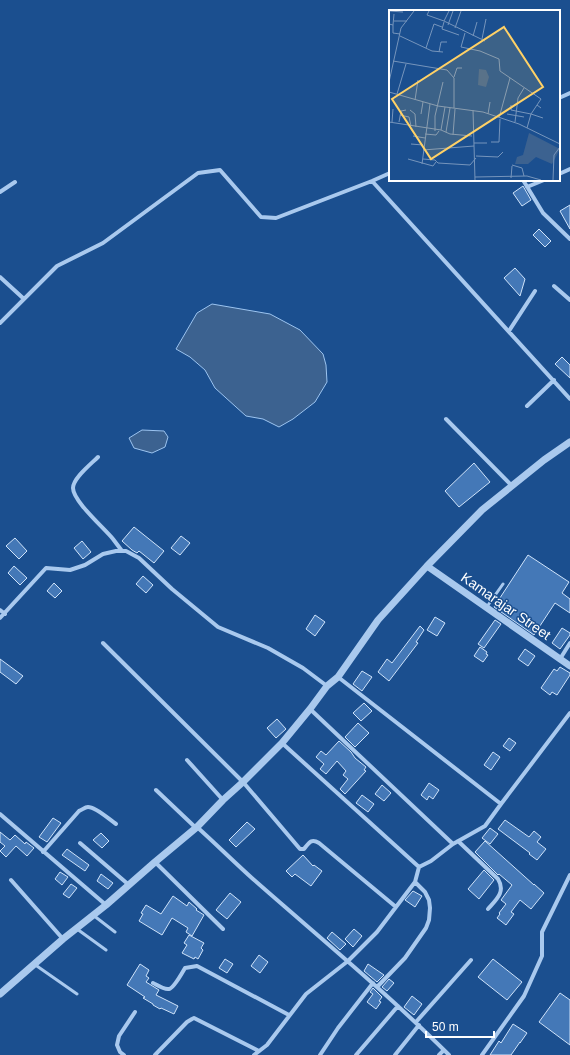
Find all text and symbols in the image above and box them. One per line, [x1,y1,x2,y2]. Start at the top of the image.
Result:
inset map [389,10,560,181]
street label: Kamarajar Street [458,569,554,643]
scale bar [426,1013,494,1039]
text: 50 m [432,1020,459,1034]

